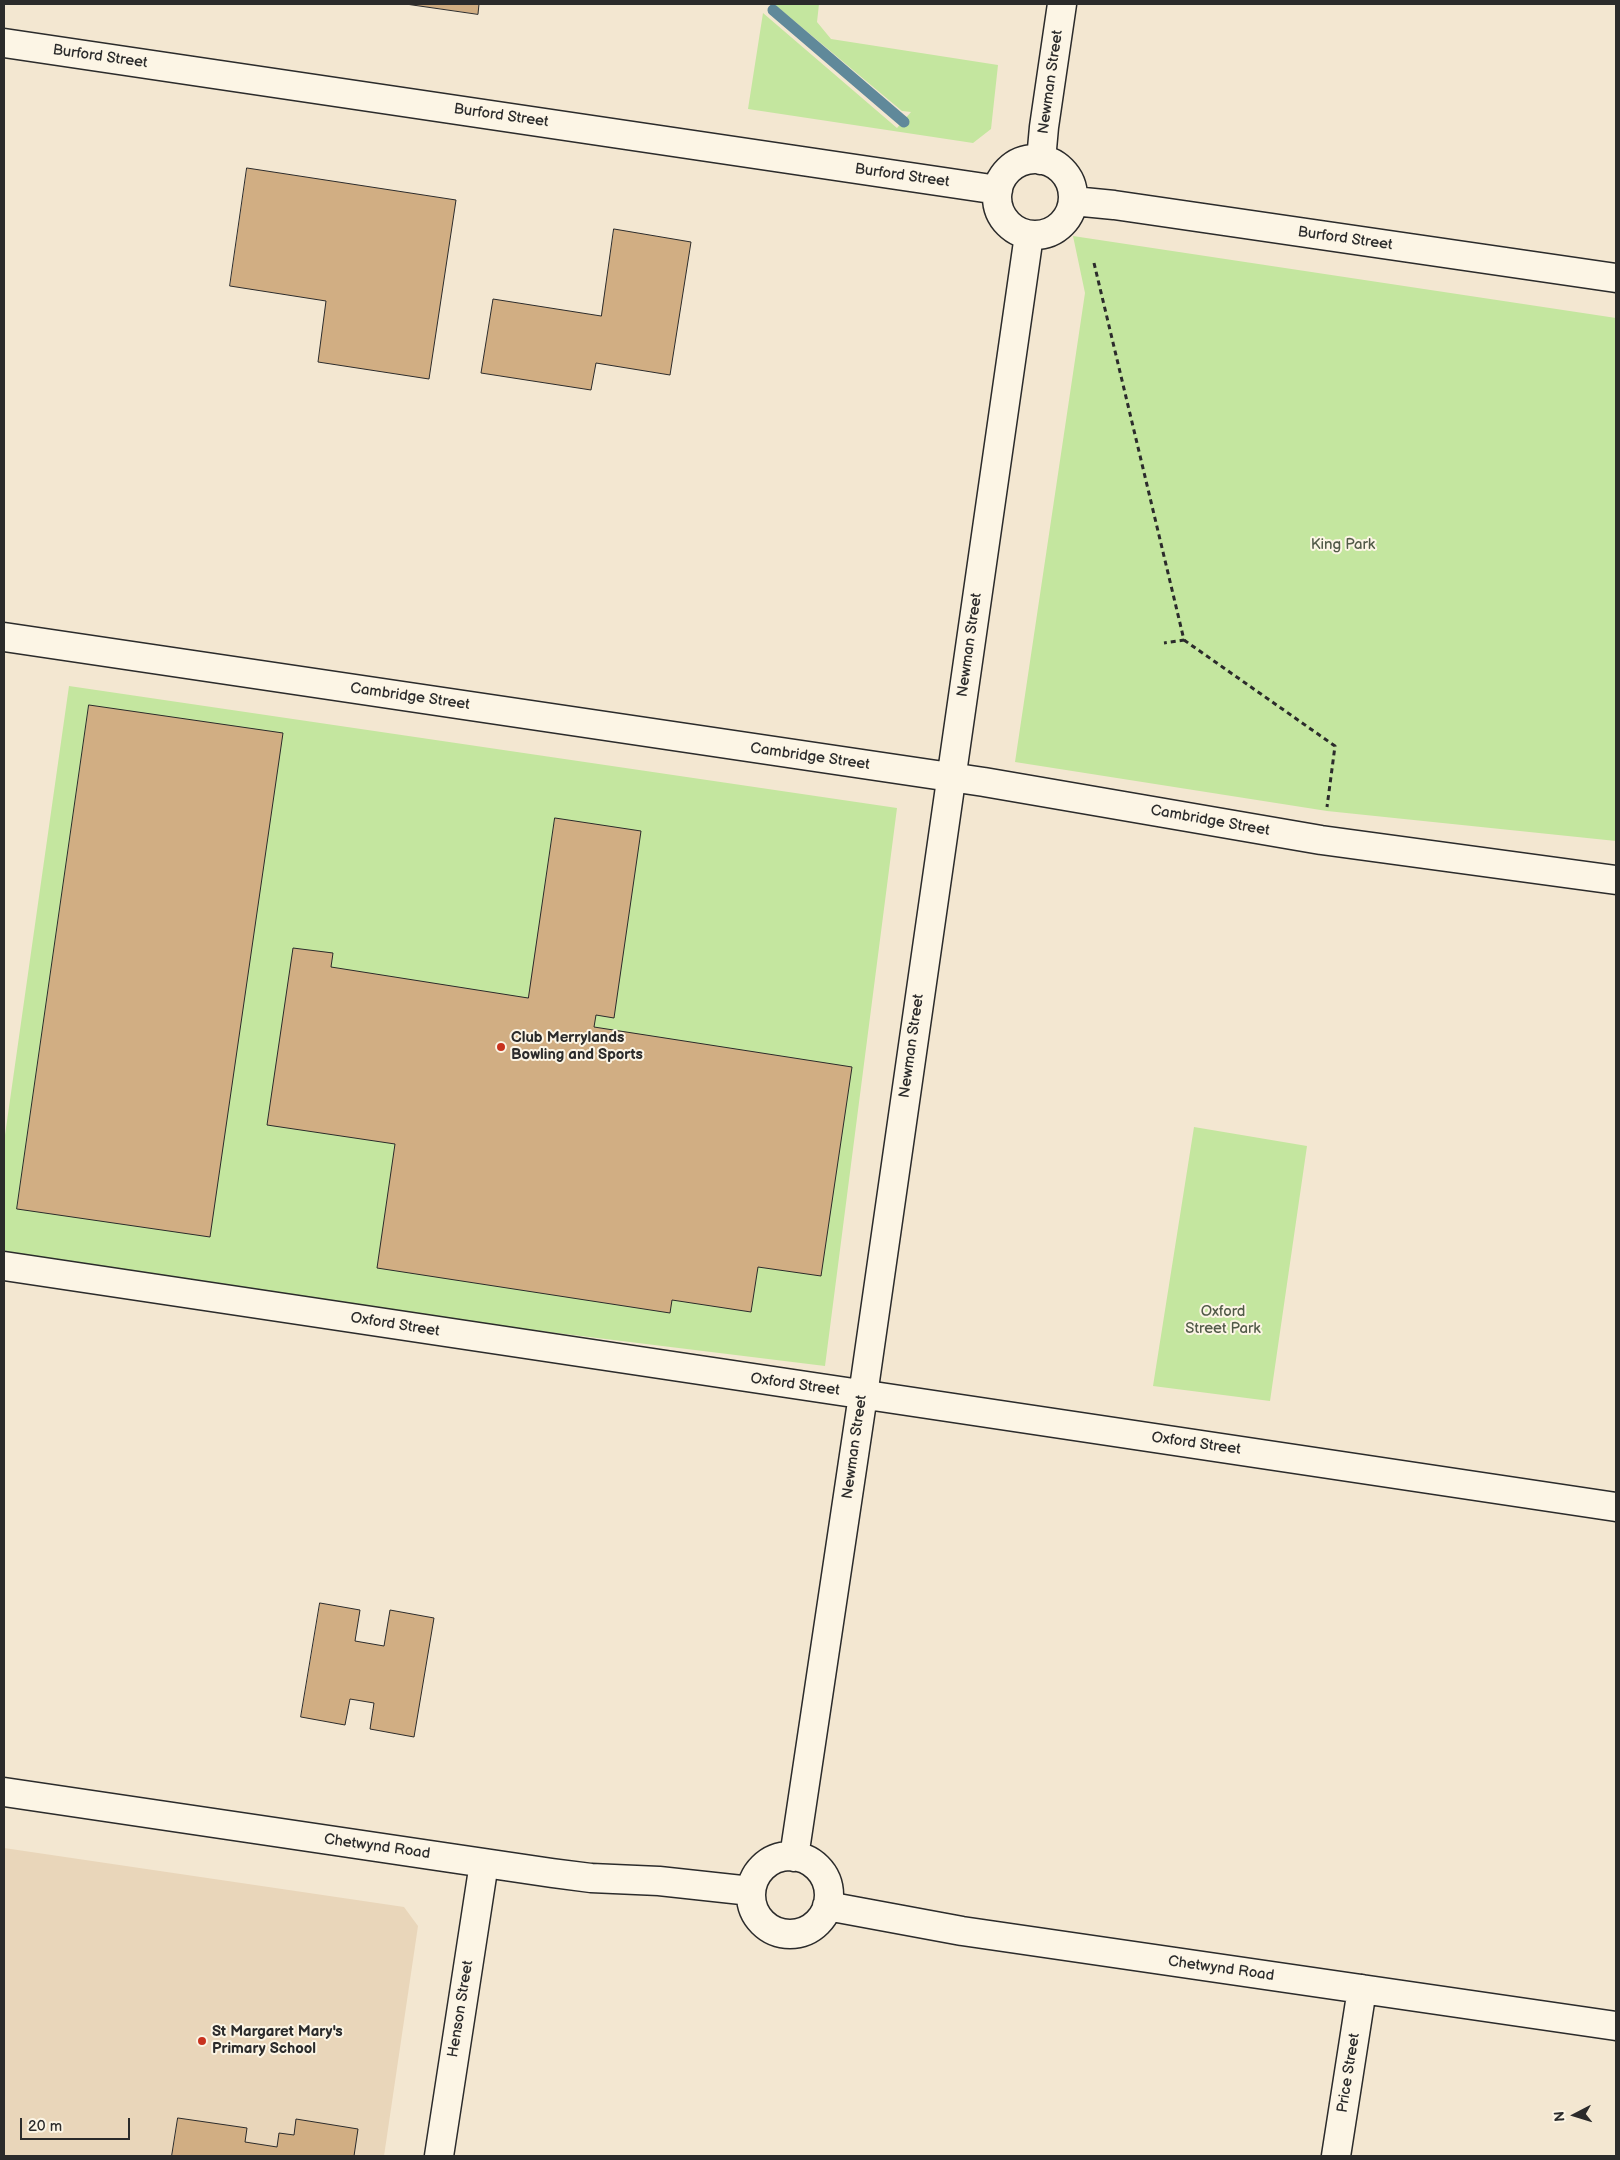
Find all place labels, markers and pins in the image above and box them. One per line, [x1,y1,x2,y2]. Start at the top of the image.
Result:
place label: Club Merrylands Bowling and Sports [511,1029,643,1064]
marker: Club Merrylands Bowling and Sports [495,1041,507,1053]
place label: St Margaret Mary's Primary School [212,2023,343,2058]
marker: St Margaret Mary's Primary School [196,2035,208,2047]

